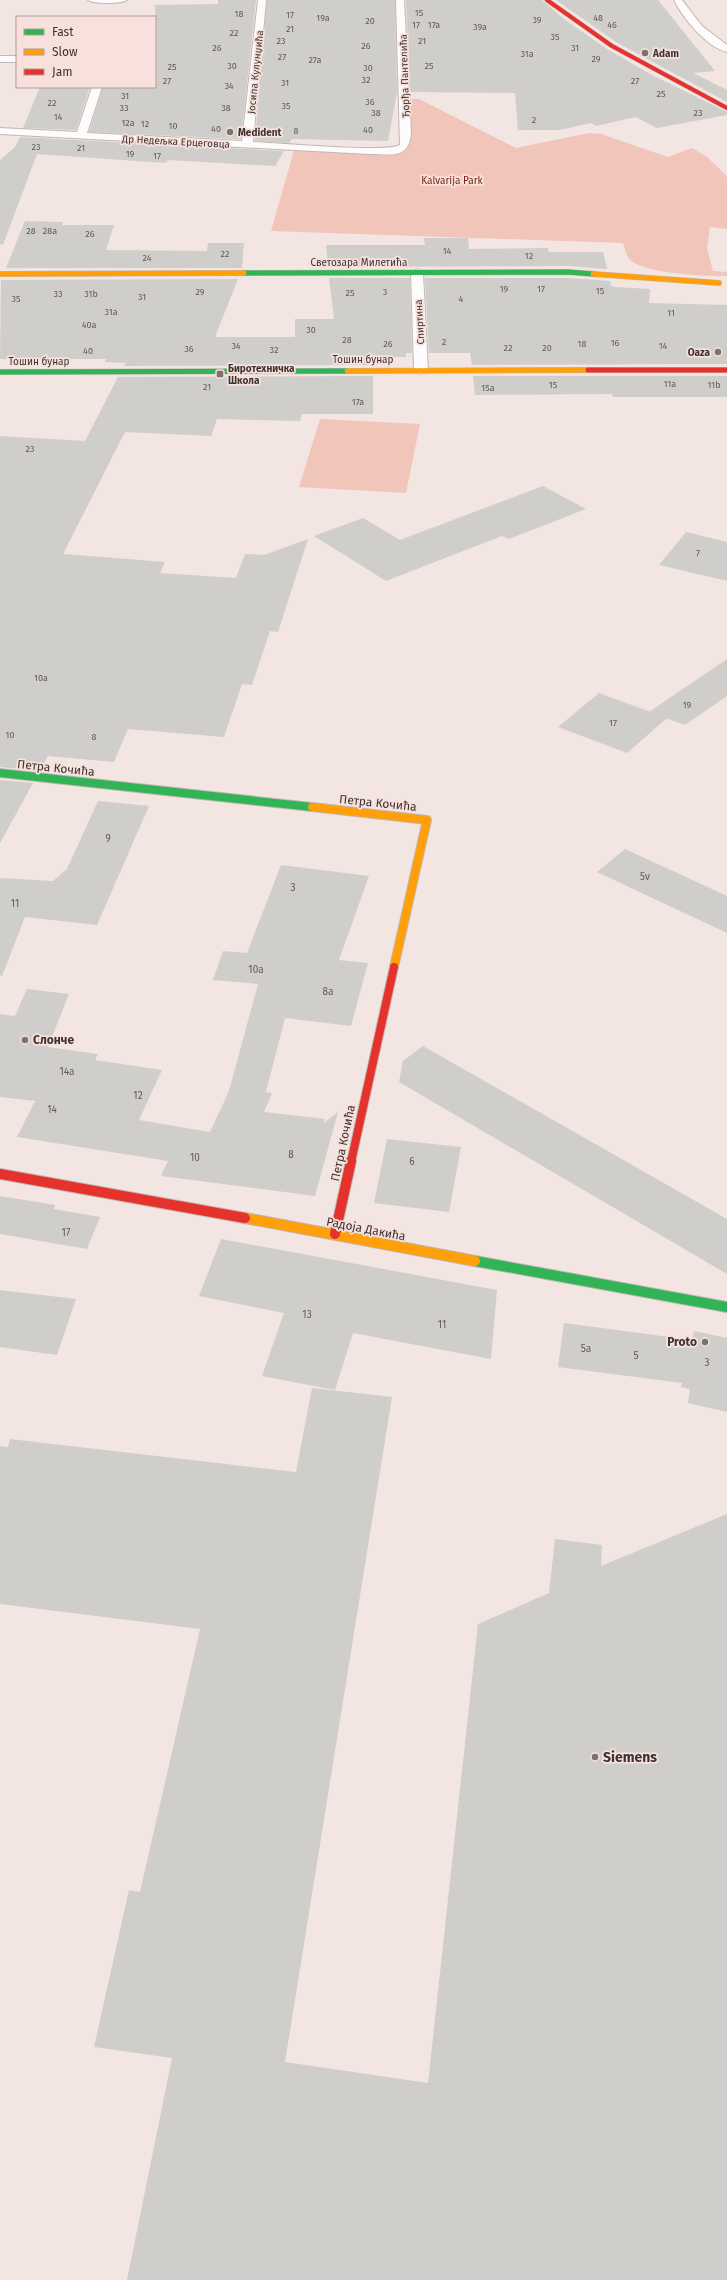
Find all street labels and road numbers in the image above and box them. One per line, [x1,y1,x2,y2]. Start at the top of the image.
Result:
street label: Јосипа Кулунџића [246,30,266,115]
street label: Ђорђа Пантелића [398,34,412,118]
street label: Др Недељка Ерцеговца [121,133,230,151]
street label: Светозара Милетића [311,257,407,269]
street label: Спиртина [413,299,427,345]
street label: Тошин бунар [333,354,394,366]
street label: Тошин бунар [9,356,70,368]
street label: Петра Кочића [17,757,95,779]
street label: Петра Кочића [339,792,417,814]
street label: Петра Кочића [328,1103,358,1183]
street label: Радоја Дакића [325,1214,407,1244]

